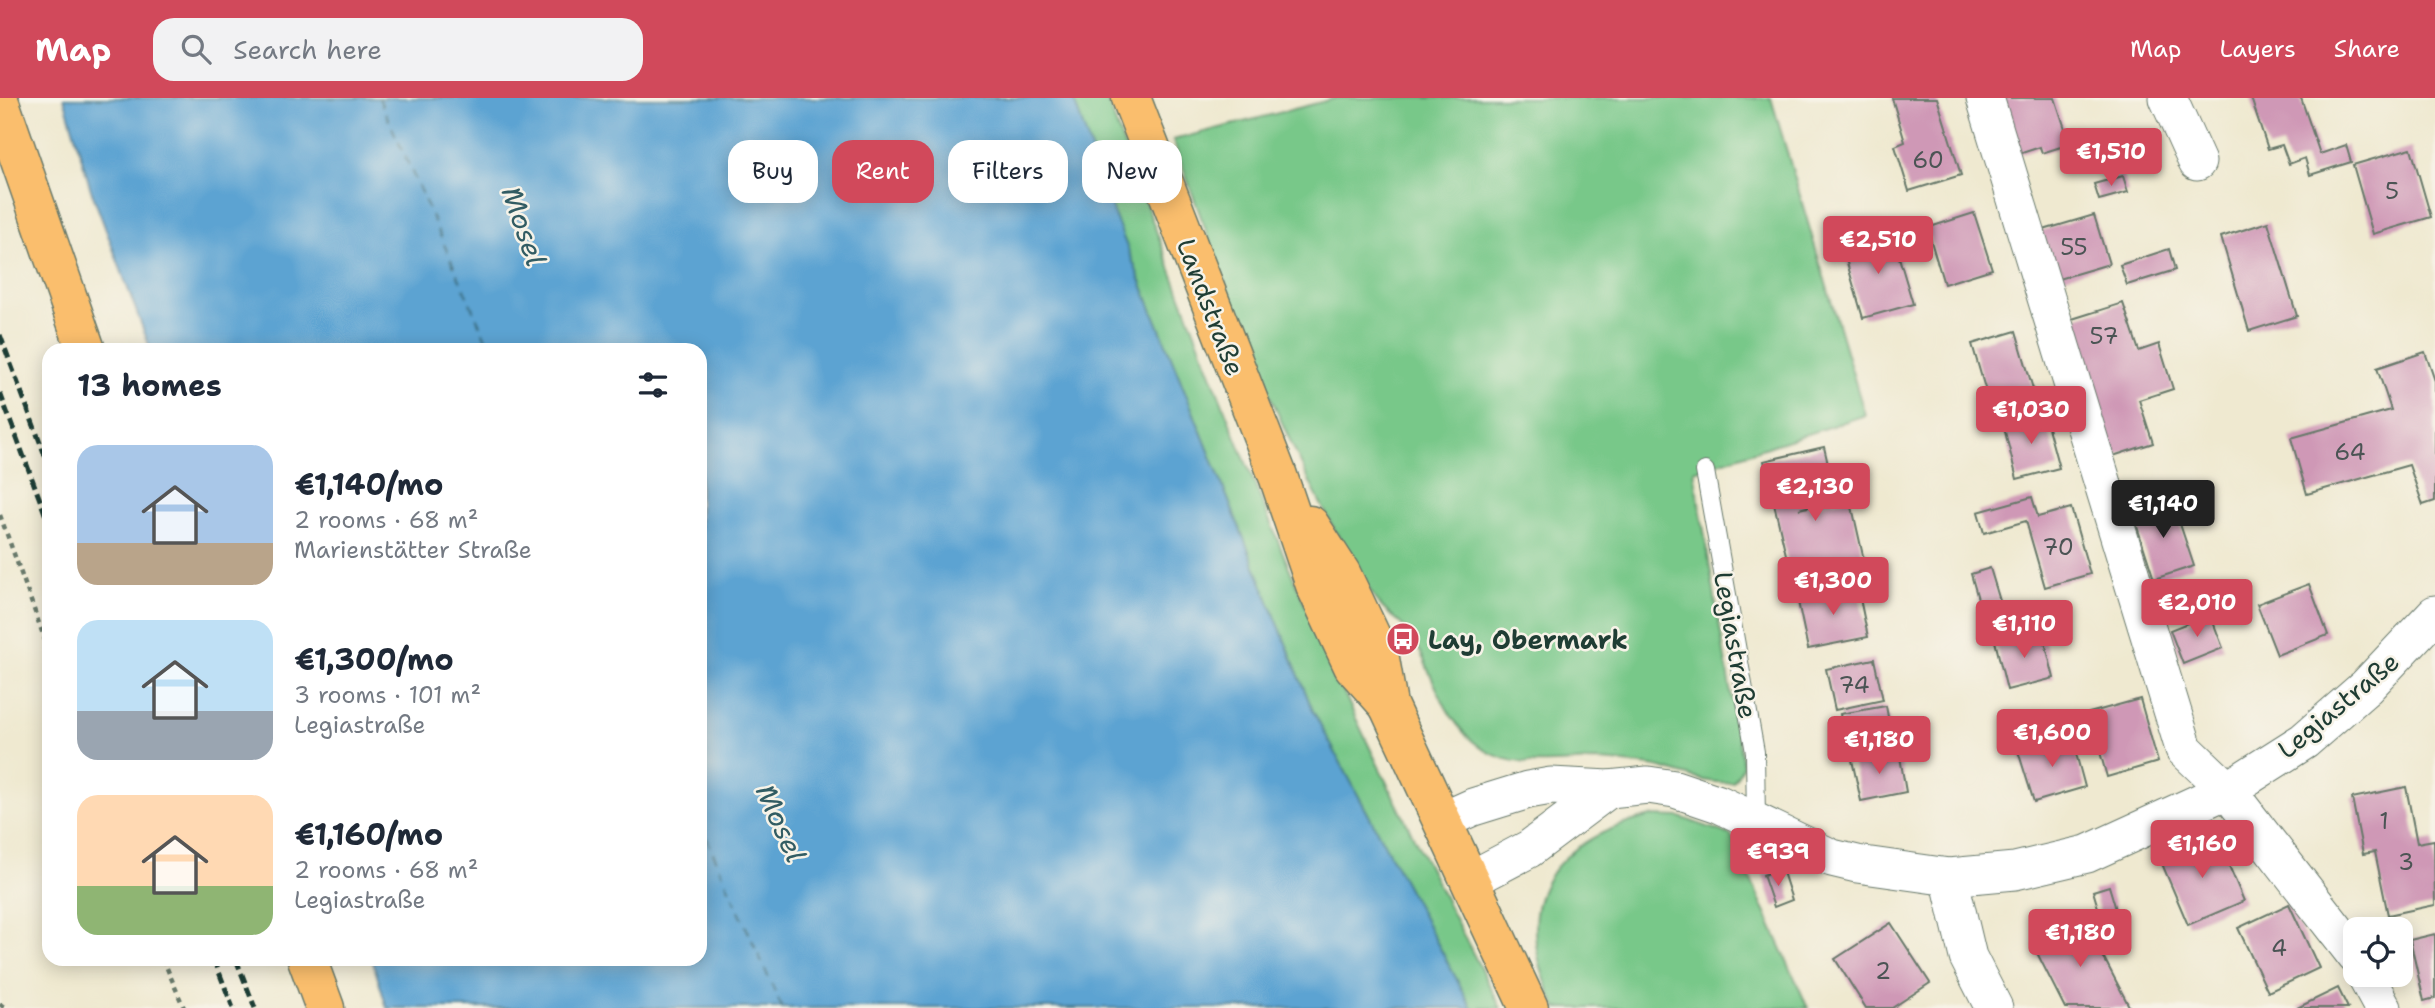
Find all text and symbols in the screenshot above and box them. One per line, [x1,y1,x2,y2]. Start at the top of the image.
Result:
search box [153,18,643,81]
text: Map [35,27,111,72]
icon: search [177,30,215,68]
text: Search here [233,32,382,67]
text: Map [2130,33,2181,65]
text: Layers [2219,33,2296,65]
text: Share [2334,33,2400,65]
pin: €1,510 [2054,129,2168,188]
text: €1,510 [2076,136,2146,166]
chip: Buy [728,140,818,203]
chip: Rent [832,140,934,203]
chip: Filters [948,140,1068,203]
chip: New [1082,140,1182,203]
house number: 60 [1912,145,1944,175]
house number: 5 [2385,176,2399,206]
water label: Mosel [493,181,555,271]
pin: €2,510 [1821,216,1935,276]
text: €2,510 [1839,224,1917,254]
house number: 55 [2060,232,2088,262]
street label: Landstraße [1169,233,1253,381]
house number: 57 [2089,321,2119,351]
text: 13 homes [77,365,222,406]
icon: filters [634,366,672,404]
pin: €1,030 [1974,386,2088,446]
text: €1,030 [1992,394,2070,424]
house number: 64 [2334,437,2366,467]
text: €1,140/mo [294,464,443,505]
pin: €2,130 [1758,464,1872,523]
text: €2,130 [1776,471,1854,501]
icon: home [133,473,217,557]
pin: €1,140 [2106,480,2220,540]
text: €1,140 [2128,488,2198,518]
text: 2 rooms · 68 m² [294,505,478,535]
house number: 70 [2042,532,2074,562]
text: Marienstätter Straße [294,535,532,565]
pin: €1,300 [1776,558,1890,617]
text: €1,300 [1794,565,1872,595]
street label: Legiastraße [1706,569,1766,721]
pin: €2,010 [2140,580,2254,639]
text: €2,010 [2157,587,2237,617]
pin: €1,110 [1967,601,2081,660]
text: €1,110 [1992,608,2056,638]
bus stop icon: Lay, Obermark [1384,620,1422,658]
place label: Lay, Obermark [1428,622,1628,657]
text: €1,300/mo [294,639,454,680]
street label: Legiastraße [2270,644,2406,766]
icon: home [133,648,217,732]
house number: 74 [1838,670,1870,700]
text: 3 rooms · 101 m² [294,680,481,710]
text: Legiastraße [294,710,426,740]
pin: €1,600 [1995,710,2109,769]
pin: €1,180 [1822,716,1936,776]
text: €1,600 [2013,717,2091,747]
text: €1,180 [1843,724,1915,754]
water label: Mosel [747,778,815,868]
house number: 1 [2379,806,2389,836]
text: €1,160/mo [294,814,443,855]
pin: €1,160 [2145,820,2259,880]
icon: home [133,823,217,907]
pin: €939 [1737,828,1819,888]
text: €1,160 [2167,828,2237,858]
text: €939 [1746,836,1810,866]
house number: 3 [2398,847,2414,877]
text: 2 rooms · 68 m² [294,855,478,885]
text: Legiastraße [294,885,426,915]
pin: €1,180 [2023,910,2137,969]
text: €1,180 [2044,917,2116,947]
map controls [2343,917,2413,987]
button: locate [2343,917,2413,987]
house number: 4 [2271,933,2287,963]
house number: 2 [1875,956,1891,986]

